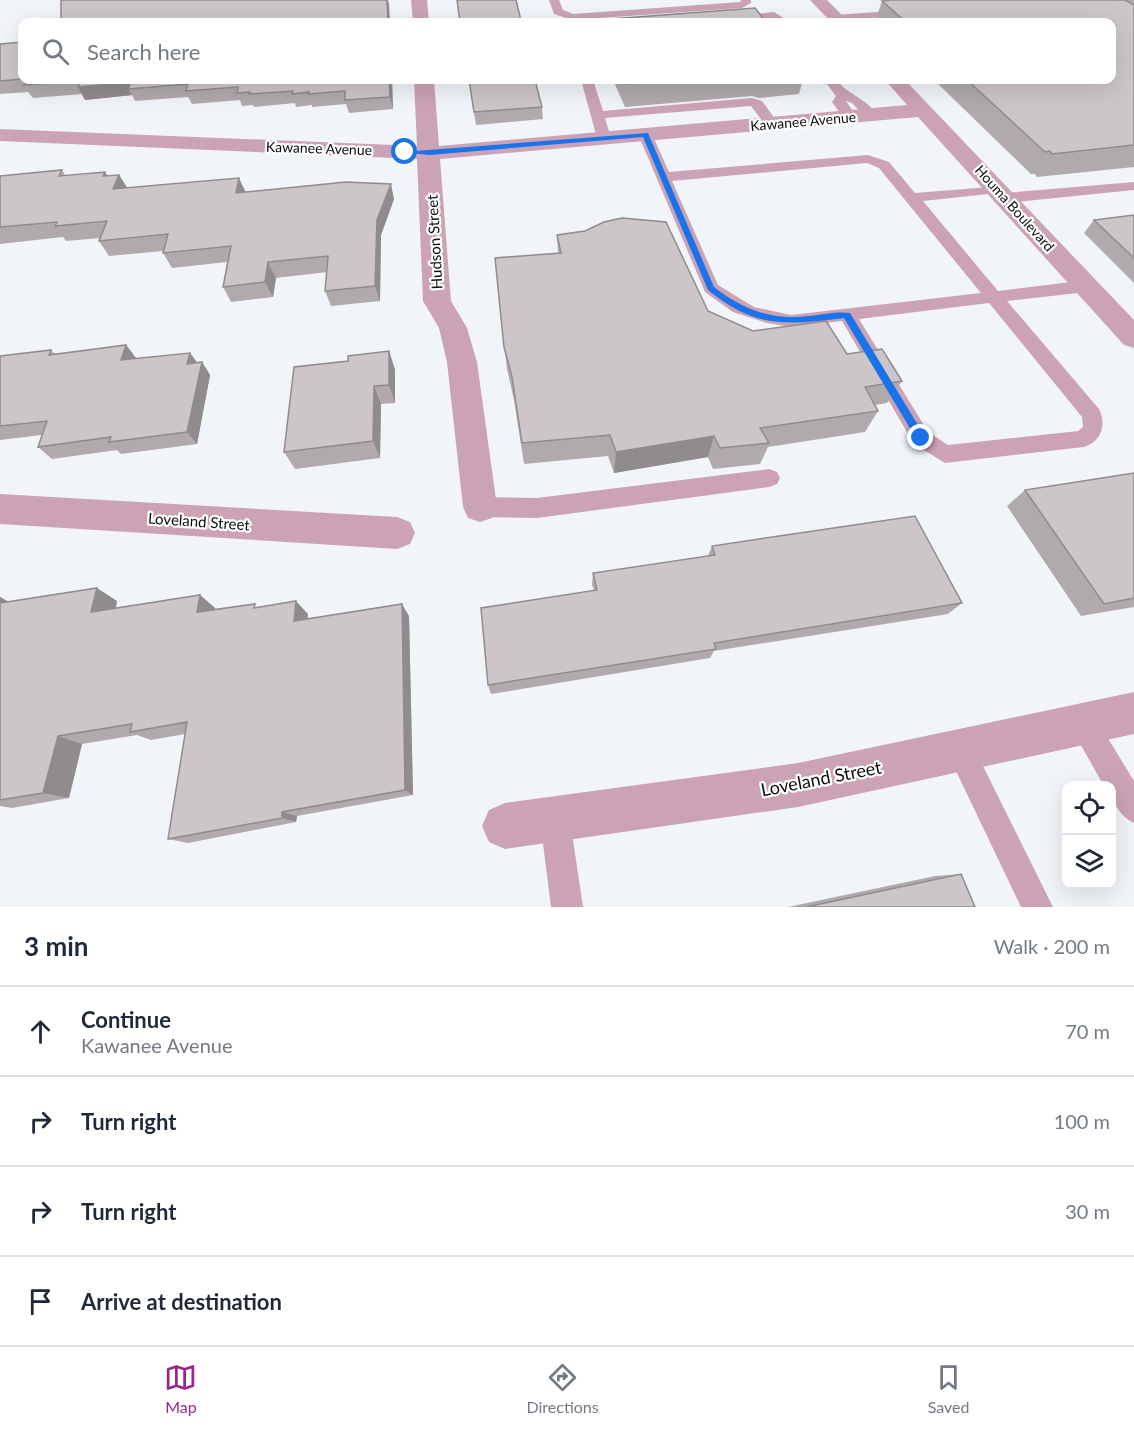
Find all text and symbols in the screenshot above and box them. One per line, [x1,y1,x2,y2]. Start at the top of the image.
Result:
search box [18,18,1116,84]
icon: search [39,35,72,68]
text: Search here [87,38,200,65]
street label: Kawanee Avenue [749,108,857,134]
street label: Kawanee Avenue [266,138,372,158]
route start [391,138,417,164]
street label: Houma Boulevard [972,161,1058,255]
street label: Hudson Street [422,194,445,290]
route end [907,424,933,450]
street label: Loveland Street [147,508,251,534]
street label: Loveland Street [759,755,884,800]
map controls [1062,781,1116,889]
button: locate [1062,781,1116,835]
button: layers [1062,835,1116,889]
text: 3 min [24,930,88,962]
text: Walk · 200 m [994,934,1110,958]
text: Continue [81,1006,171,1033]
icon: ahead [24,1015,57,1048]
text: 70 m [1065,1019,1110,1043]
text: Kawanee Avenue [81,1033,233,1057]
icon: right [24,1105,57,1138]
text: Turn right [81,1108,176,1135]
text: 100 m [1054,1109,1110,1133]
icon: right [24,1195,57,1228]
text: Turn right [81,1198,176,1225]
text: 30 m [1065,1199,1110,1223]
icon: arrive [24,1285,57,1318]
text: Arrive at destination [81,1288,282,1315]
tab: Map [164,1361,197,1416]
tab: Directions [526,1361,599,1416]
tab: Saved [928,1361,969,1416]

